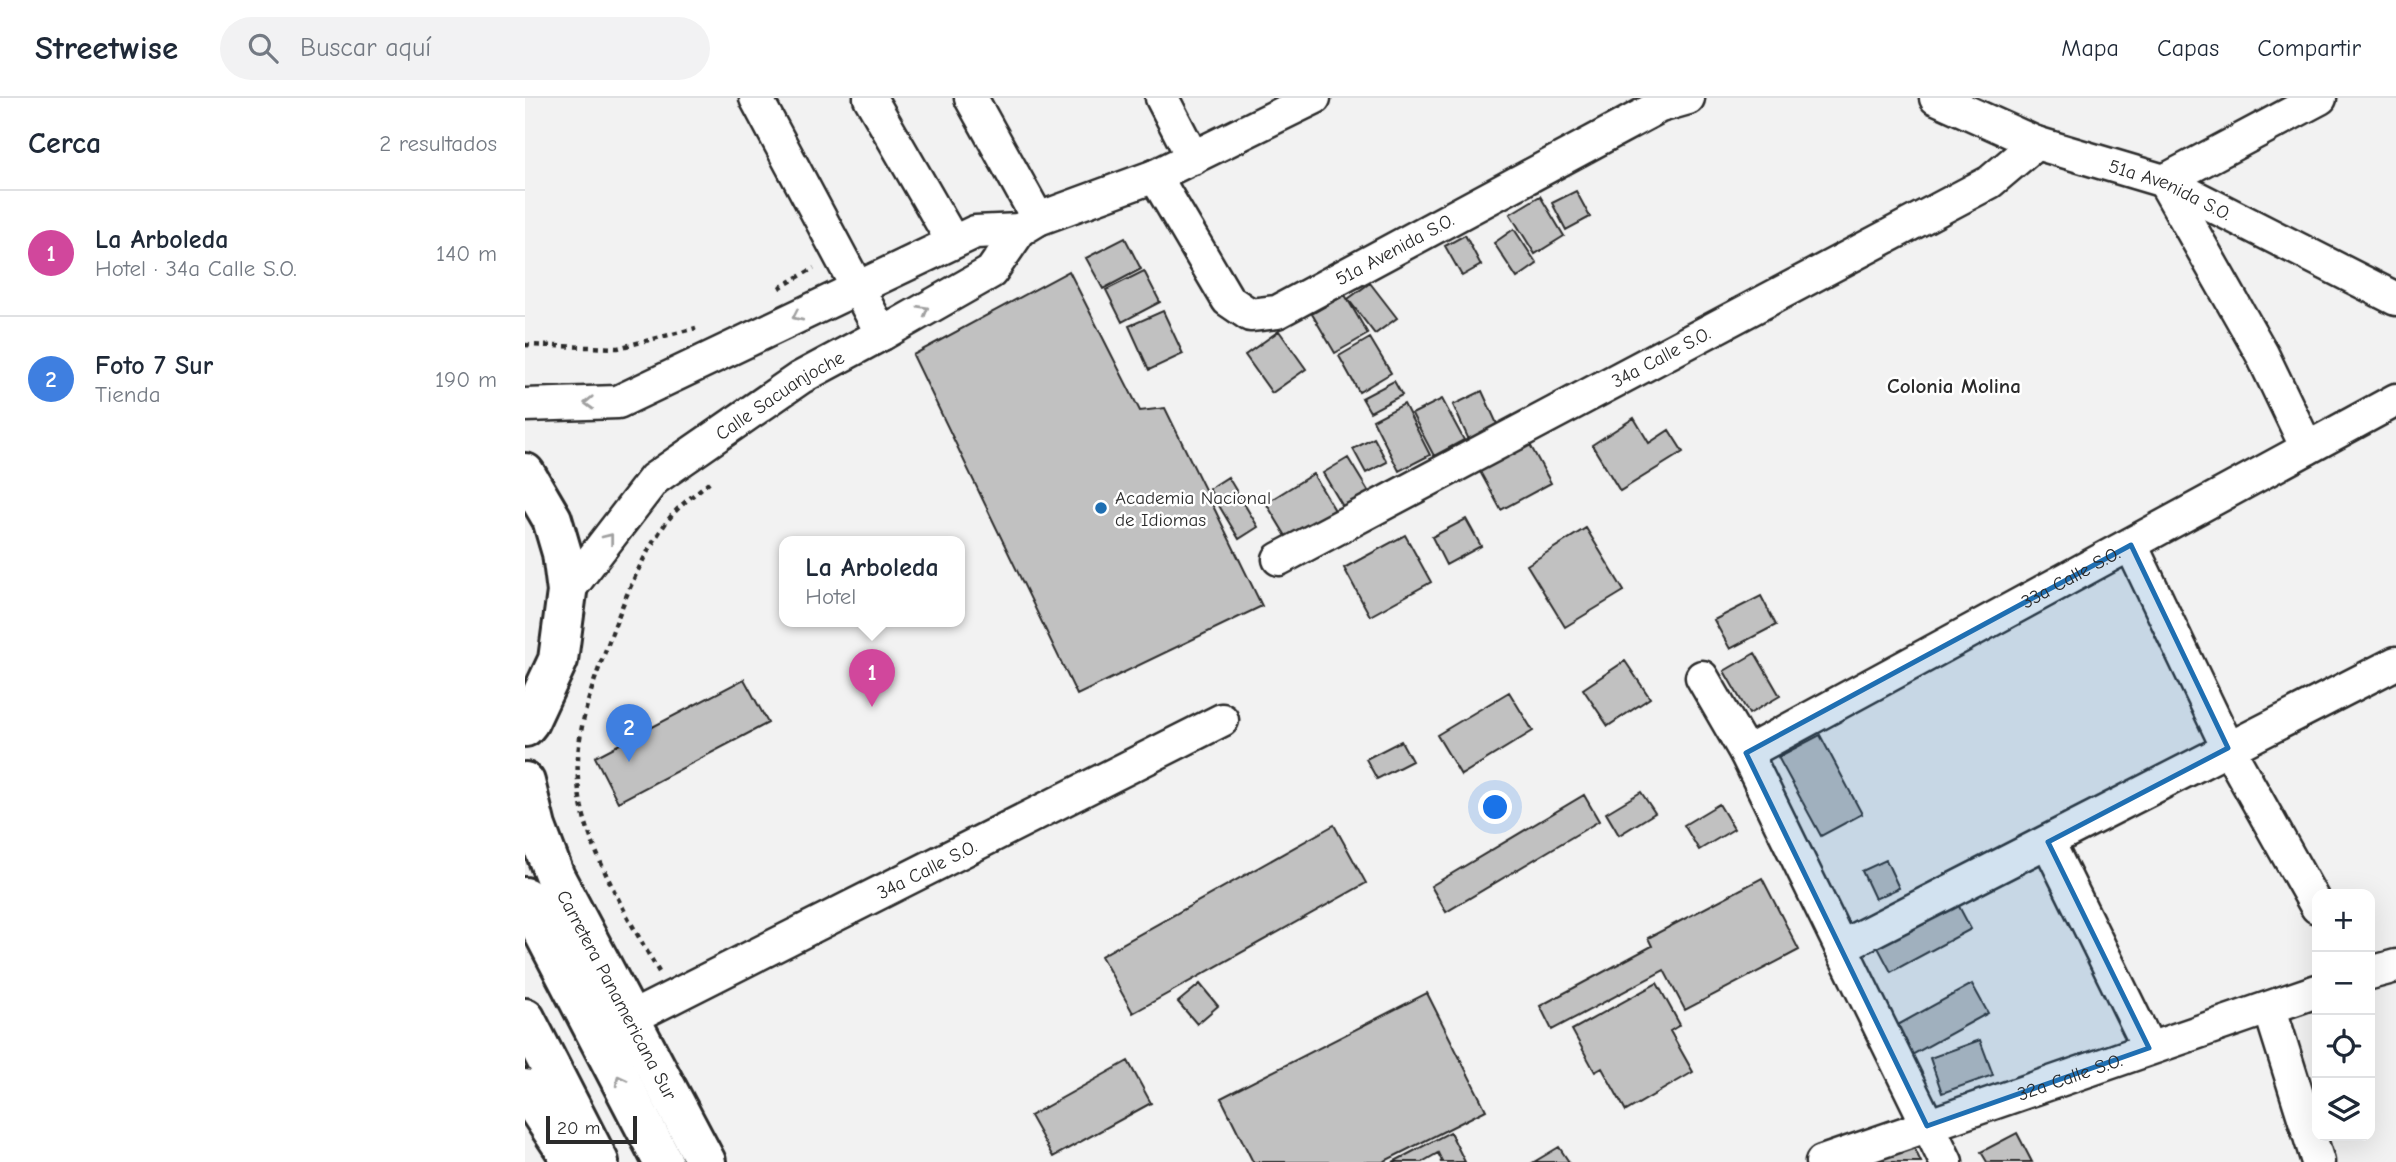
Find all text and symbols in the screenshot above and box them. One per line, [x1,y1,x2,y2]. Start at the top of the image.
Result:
search box [220,17,710,80]
text: Streetwise [35,29,178,67]
icon: search [244,29,282,67]
text: Buscar aquí [300,33,431,63]
text: Mapa [2061,34,2119,62]
text: Capas [2157,34,2219,62]
text: Compartir [2257,34,2361,62]
text: Cerca [28,126,101,161]
text: 2 resultados [379,130,497,157]
street label: 51a Avenida S.O. [2106,155,2235,225]
street label: 51a Avenida S.O. [1332,209,1458,290]
text: La Arboleda [95,225,228,255]
text: 1 [46,240,56,267]
text: 140 m [436,240,497,267]
text: Hotel · 34a Calle S.O. [95,255,297,282]
one-way arrow [917,305,930,318]
one-way arrow [792,308,804,322]
street label: 34a Calle S.O. [1608,322,1714,393]
street label: Calle Sacuanjoche [712,346,848,445]
text: Foto 7 Sur [95,351,213,381]
text: 2 [45,366,57,393]
text: 190 m [435,366,497,393]
district label: Colonia Molina [1887,374,2021,398]
text: Tienda [95,381,161,408]
one-way arrow [584,396,595,411]
place label: Academia Nacional de Idiomas [1115,487,1271,531]
marker: Academia Nacional de Idiomas [1093,500,1109,516]
one-way arrow [600,533,613,545]
popup [779,536,965,627]
street label: 33a Calle S.O. [2018,542,2124,613]
text: La Arboleda [805,553,939,583]
text: Hotel [805,583,856,610]
pin: 1 [849,649,895,707]
pin: 2 [606,704,652,762]
your location [1478,790,1512,824]
street label: 34a Calle S.O. [874,836,980,904]
street label: Carretera Panamericana Sur [552,887,681,1104]
map controls [2312,889,2375,1141]
button: + [2312,889,2375,952]
button: − [2312,952,2375,1015]
button: locate [2312,1015,2375,1078]
street label: 32a Calle S.O. [2015,1049,2125,1106]
one-way arrow [614,1075,628,1087]
button: layers [2312,1078,2375,1141]
scale bar [546,1113,637,1145]
text: 20 m [557,1117,601,1139]

